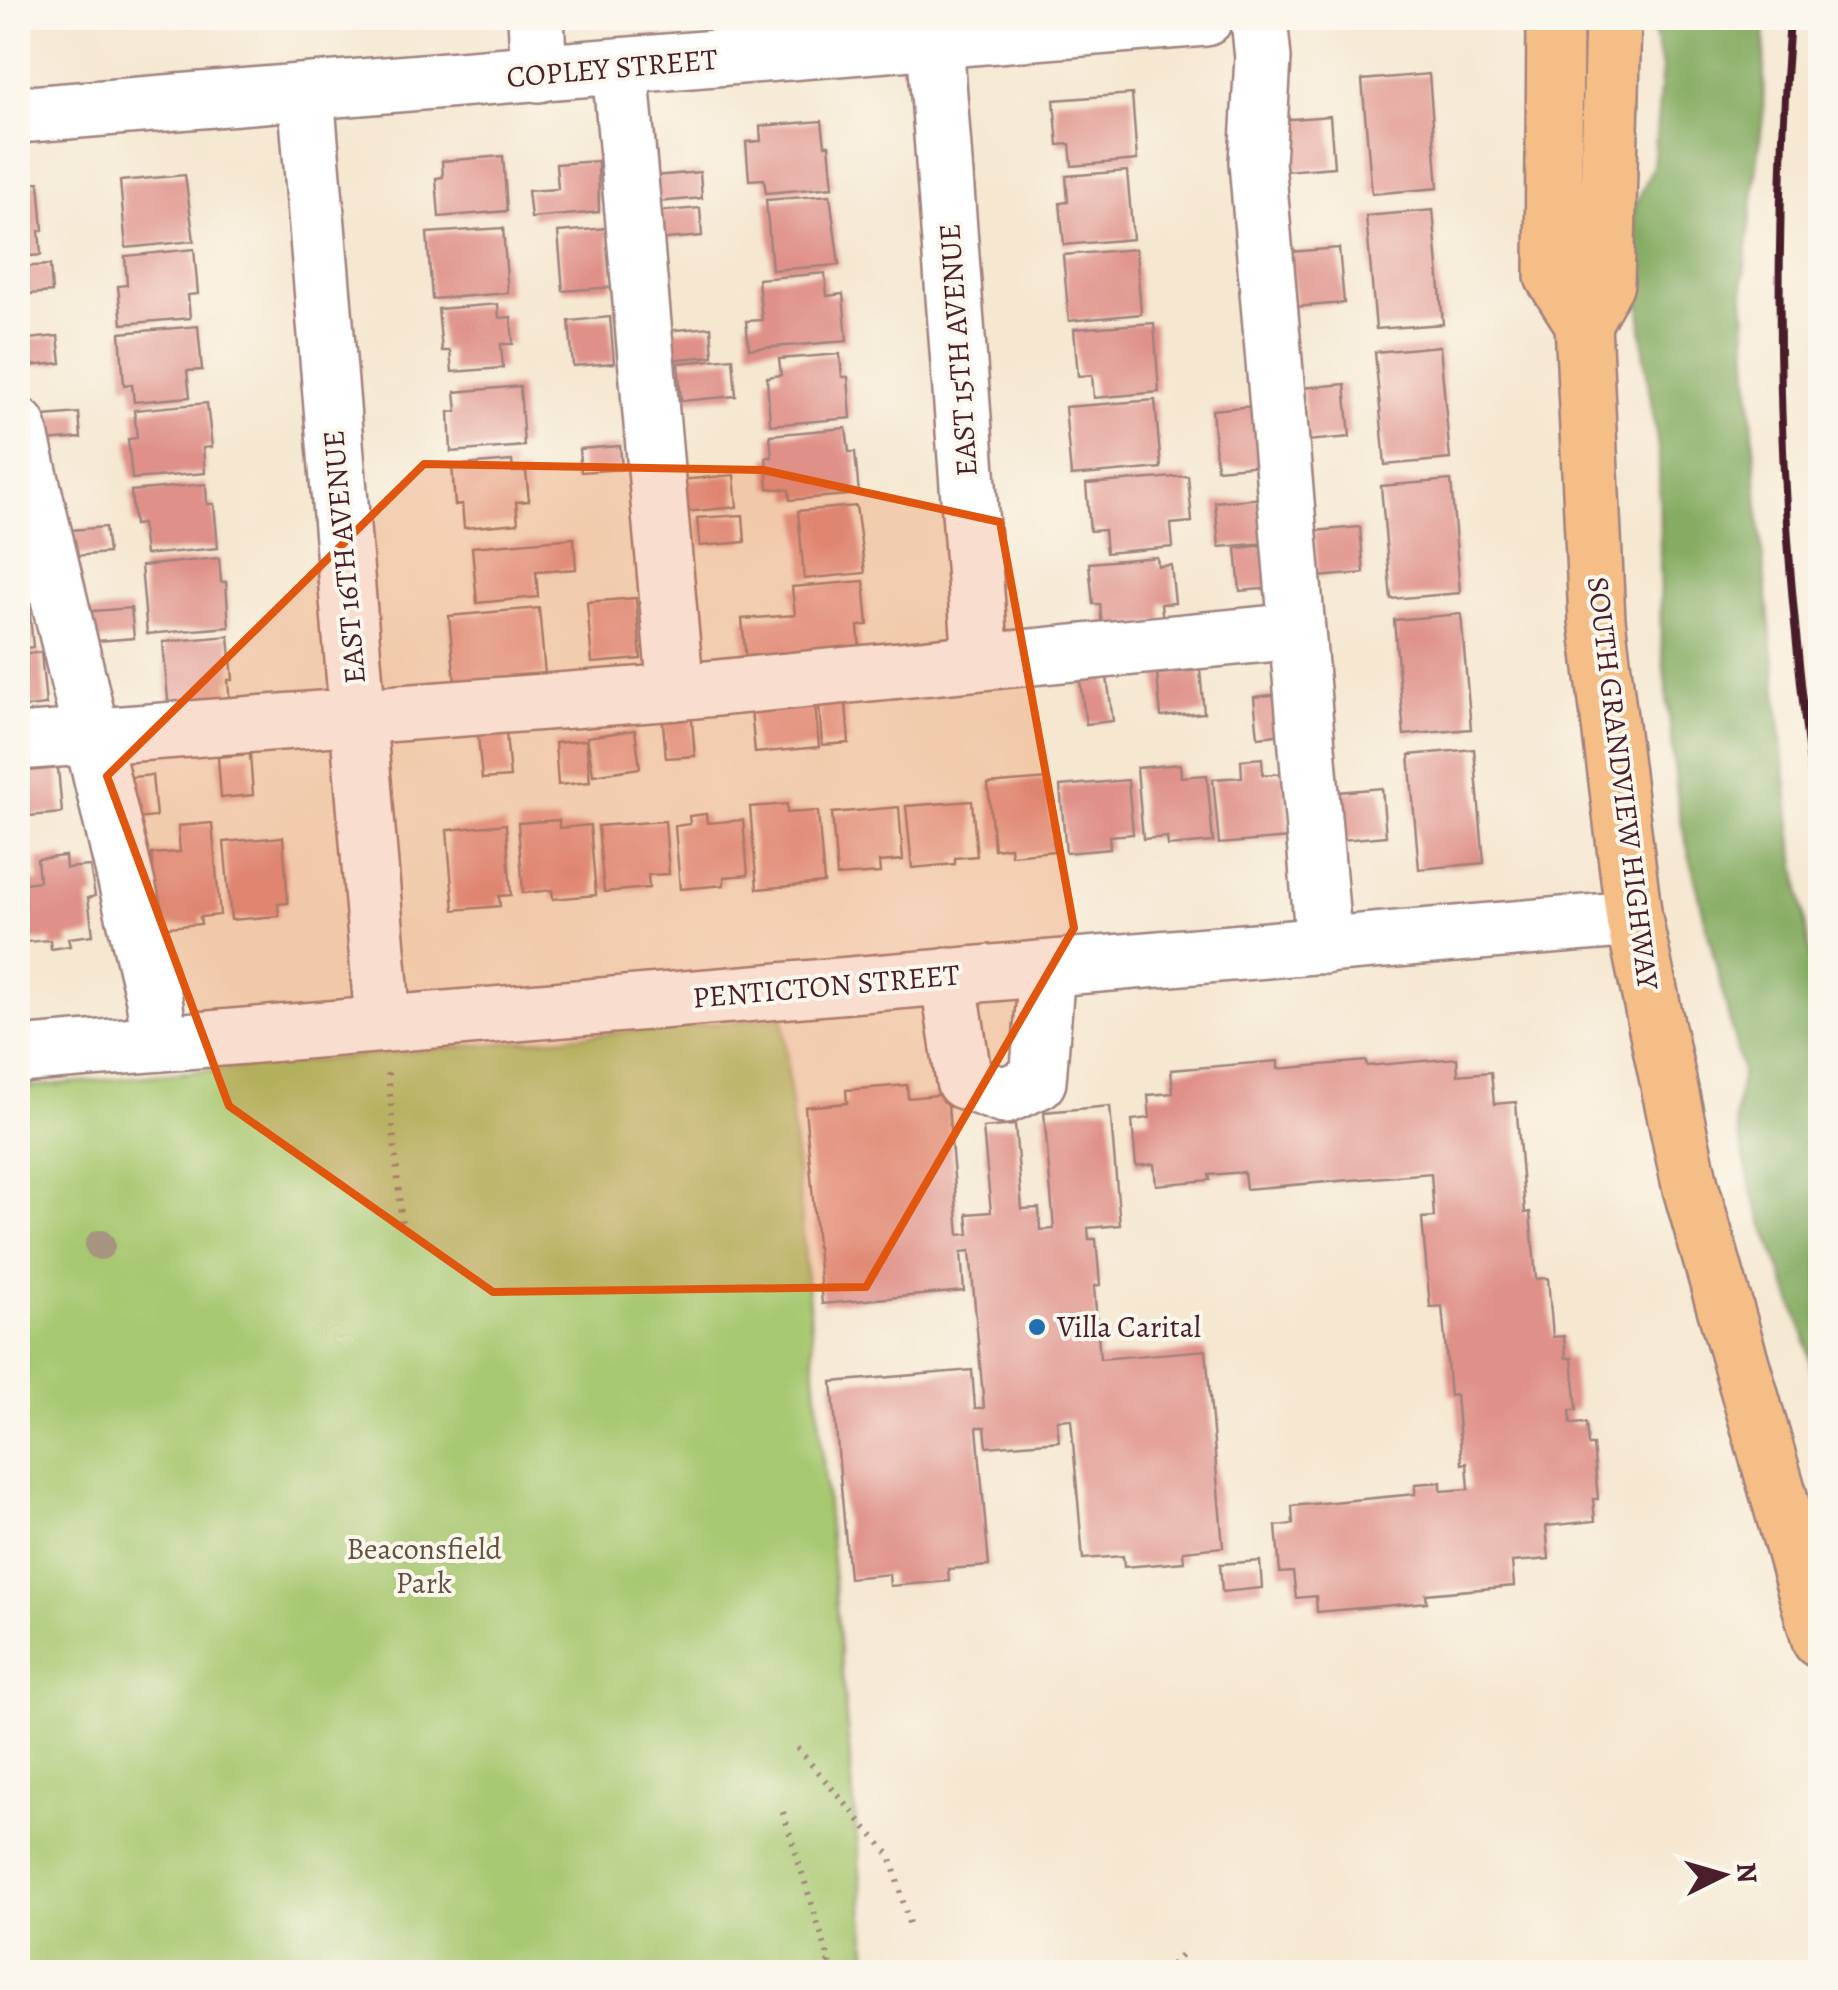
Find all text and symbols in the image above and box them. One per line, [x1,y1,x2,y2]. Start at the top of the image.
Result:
street label: COPLEY STREET [505,39,720,97]
street label: EAST 15TH AVENUE [929,222,987,478]
street label: EAST 16TH AVENUE [313,428,375,686]
street label: SOUTH GRANDVIEW HIGHWAY [1578,574,1668,993]
street label: PENTICTON STREET [691,954,962,1018]
place label: Villa Carital [1056,1307,1201,1347]
marker: Villa Carital [1026,1316,1048,1338]
park label: Beaconsfield Park [346,1529,502,1603]
north arrow [1673,1825,1773,1925]
text: N [1727,1861,1767,1885]

